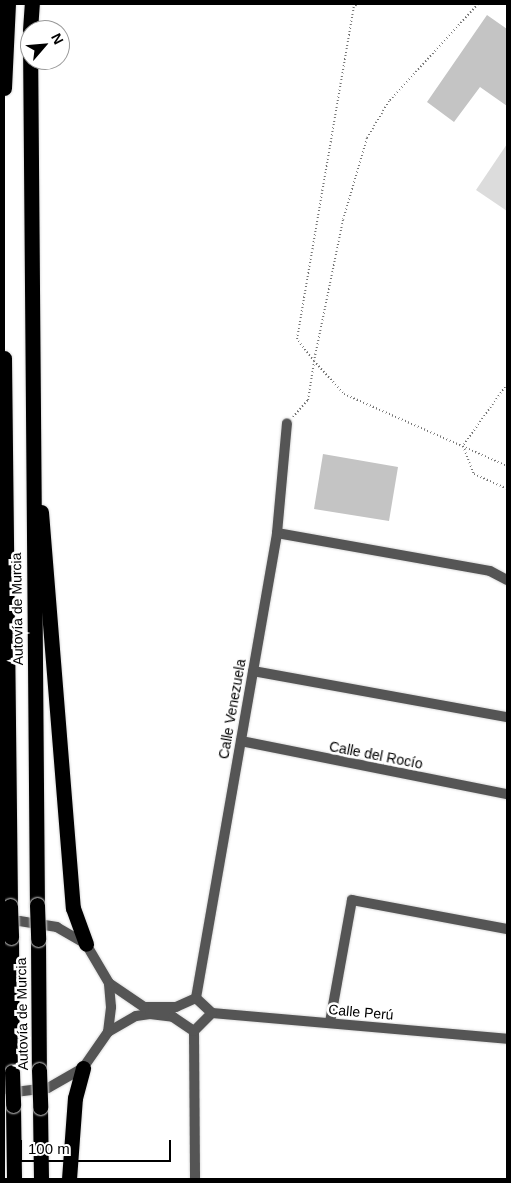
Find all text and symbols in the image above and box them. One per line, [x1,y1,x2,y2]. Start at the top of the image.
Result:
north arrow [20,20,70,70]
text: N [48,31,67,47]
street label: Autovía de Murcia [8,552,26,666]
street label: Calle Venezuela [215,658,249,760]
street label: Calle del Rocío [328,738,424,772]
street label: Autovía de Murcia [13,957,31,1071]
street label: Calle Perú [328,1001,394,1023]
scale bar [22,1130,174,1162]
text: 100 m [28,1140,70,1157]

